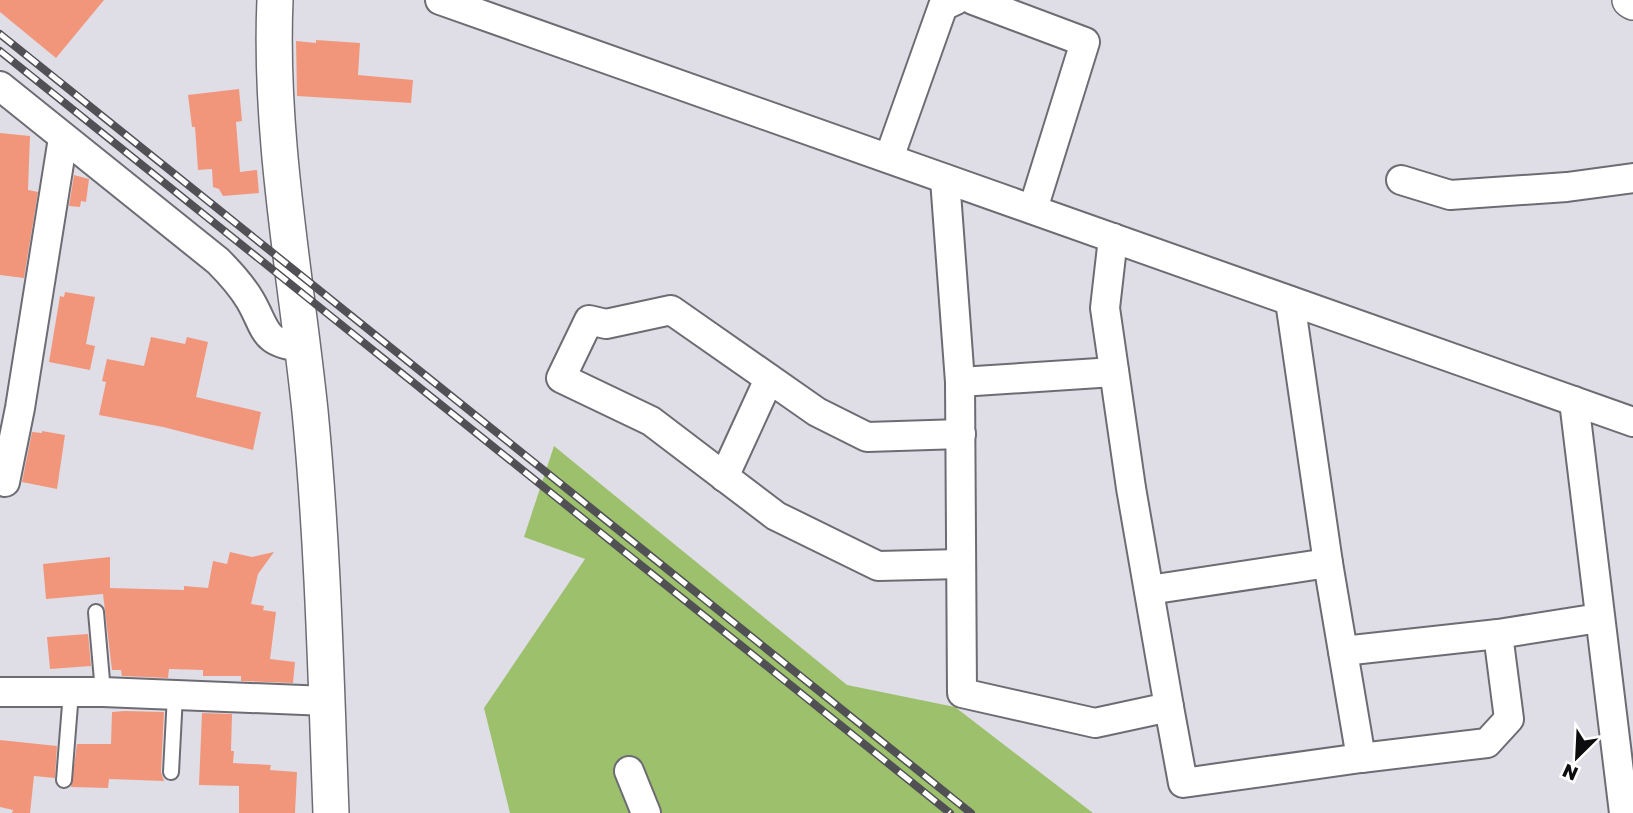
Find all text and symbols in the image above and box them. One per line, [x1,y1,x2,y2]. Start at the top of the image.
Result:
north arrow [1542,722,1612,792]
text: N [1559,760,1581,786]

